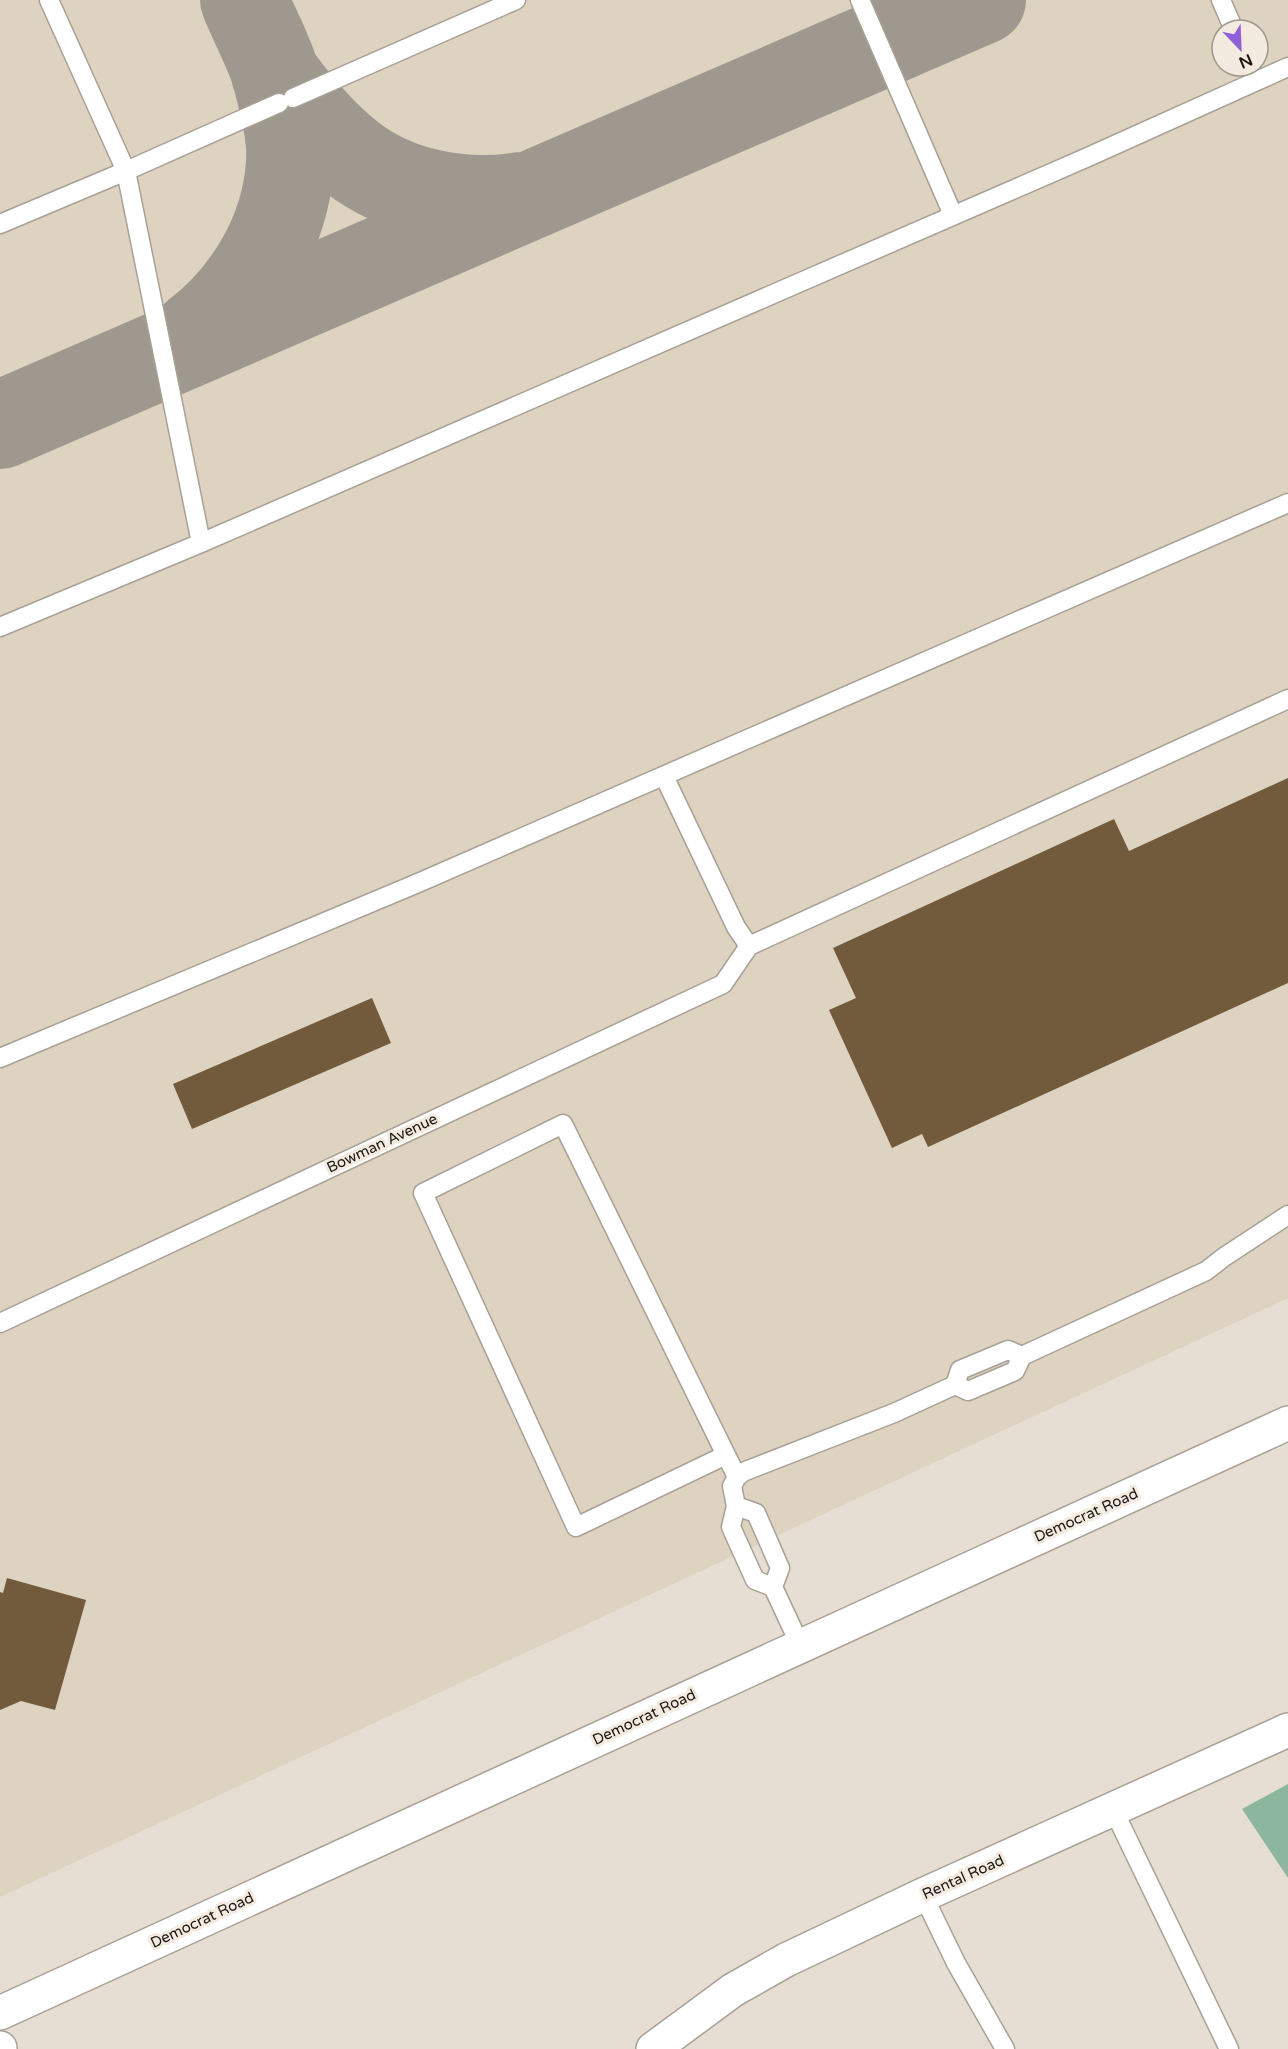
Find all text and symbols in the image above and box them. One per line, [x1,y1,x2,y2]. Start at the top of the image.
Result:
north arrow [1210,18,1270,78]
text: N [1236,49,1255,73]
street label: Bowman Avenue [324,1109,440,1177]
street label: Democrat Road [1031,1484,1141,1546]
street label: Democrat Road [590,1685,698,1749]
street label: Rental Road [919,1851,1007,1903]
street label: Democrat Road [148,1888,256,1952]

